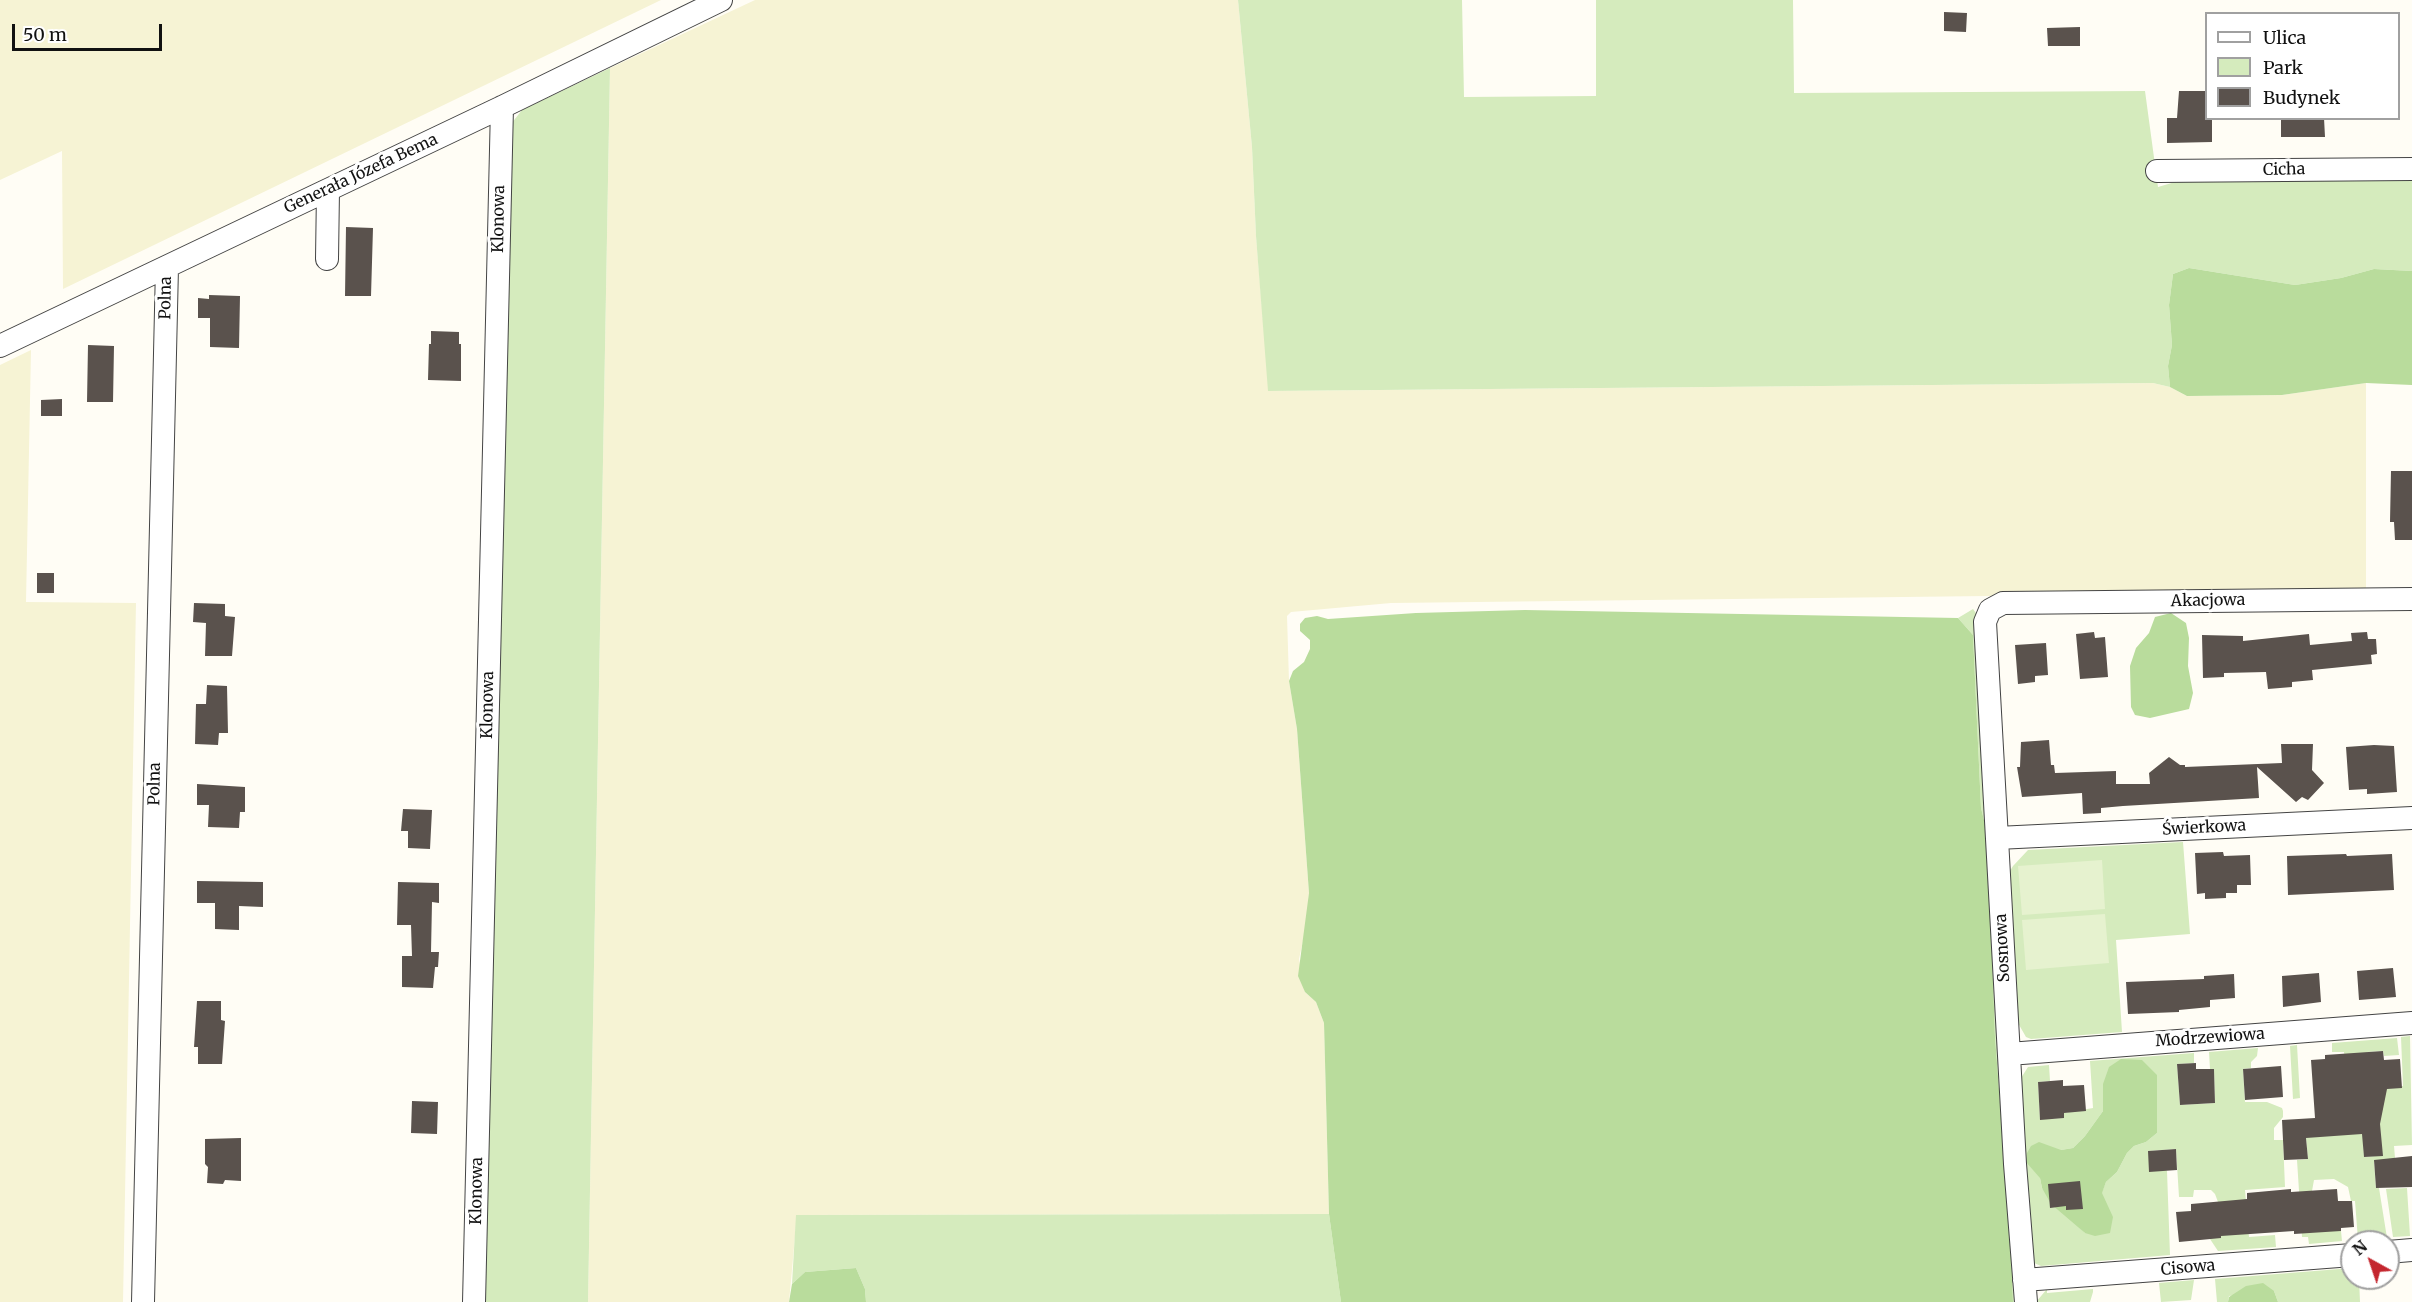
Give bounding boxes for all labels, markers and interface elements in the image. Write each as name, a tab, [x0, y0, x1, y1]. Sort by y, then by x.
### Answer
scale bar	[15, 12, 165, 50]
legend	[2205, 12, 2400, 120]
text: 50 m	[23, 23, 67, 46]
text: Ulica	[2263, 26, 2306, 49]
text: Park	[2263, 56, 2303, 79]
text: Budynek	[2263, 86, 2340, 109]
street label: Generała Józefa Bema	[281, 130, 441, 218]
street label: Cicha	[2263, 160, 2305, 180]
street label: Klonowa	[489, 185, 509, 253]
street label: Polna	[156, 276, 176, 320]
street label: Akacjowa	[2171, 591, 2245, 611]
street label: Klonowa	[478, 671, 498, 739]
street label: Polna	[145, 762, 165, 806]
street label: Świerkowa	[2161, 816, 2247, 840]
street label: Sosnowa	[1992, 913, 2014, 983]
street label: Modrzewiowa	[2155, 1025, 2265, 1051]
street label: Klonowa	[467, 1157, 487, 1225]
north arrow	[2340, 1230, 2400, 1290]
text: N	[2348, 1236, 2371, 1259]
street label: Cisowa	[2160, 1256, 2216, 1280]

